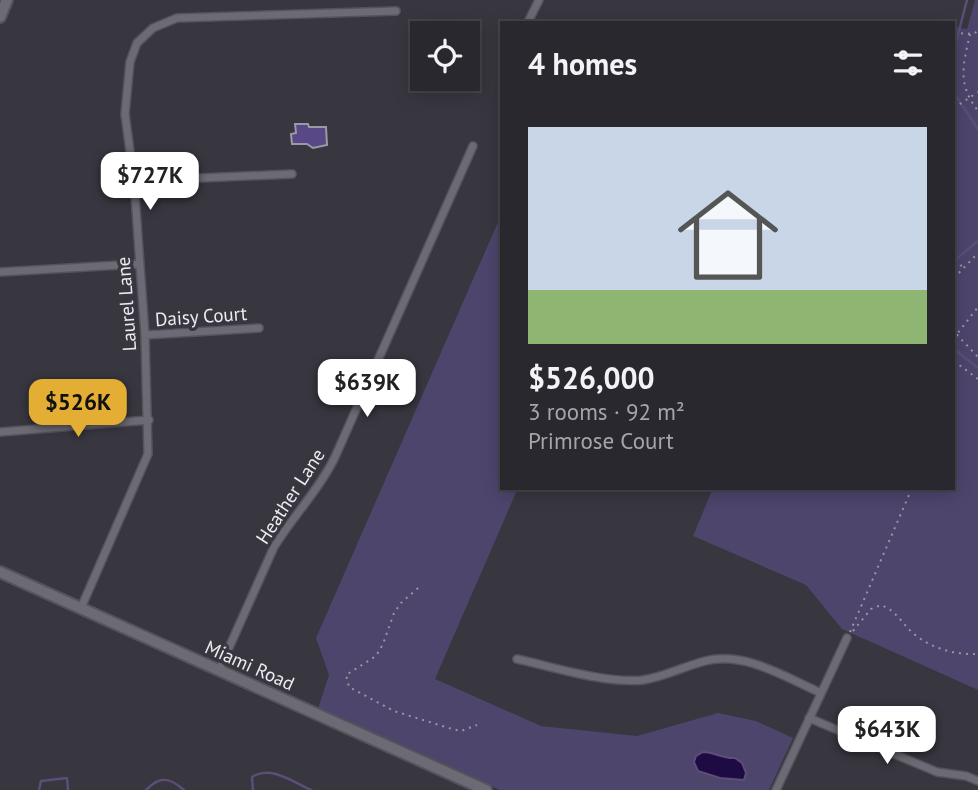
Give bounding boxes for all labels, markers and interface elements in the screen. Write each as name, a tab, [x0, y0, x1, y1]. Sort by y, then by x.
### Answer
map controls	[410, 21, 480, 91]
button: locate	[410, 21, 480, 91]
text: 4 homes	[528, 44, 637, 83]
icon: filters	[889, 44, 927, 82]
pin: $727K	[101, 152, 199, 212]
text: $727K	[117, 160, 183, 189]
icon: home	[665, 172, 791, 298]
street label: Laurel Lane	[111, 256, 141, 352]
street label: Daisy Court	[154, 301, 248, 331]
text: $526,000	[528, 358, 655, 397]
pin: $639K	[318, 360, 416, 419]
text: $639K	[334, 367, 400, 396]
pin: $526K	[29, 380, 127, 439]
text: $526K	[45, 387, 111, 416]
text: 3 rooms · 92 m²	[528, 397, 685, 426]
text: Primrose Court	[528, 426, 674, 455]
street label: Heather Lane	[250, 444, 330, 548]
street label: Miami Road	[202, 635, 298, 695]
pin: $643K	[838, 706, 936, 766]
text: $643K	[854, 714, 920, 743]

